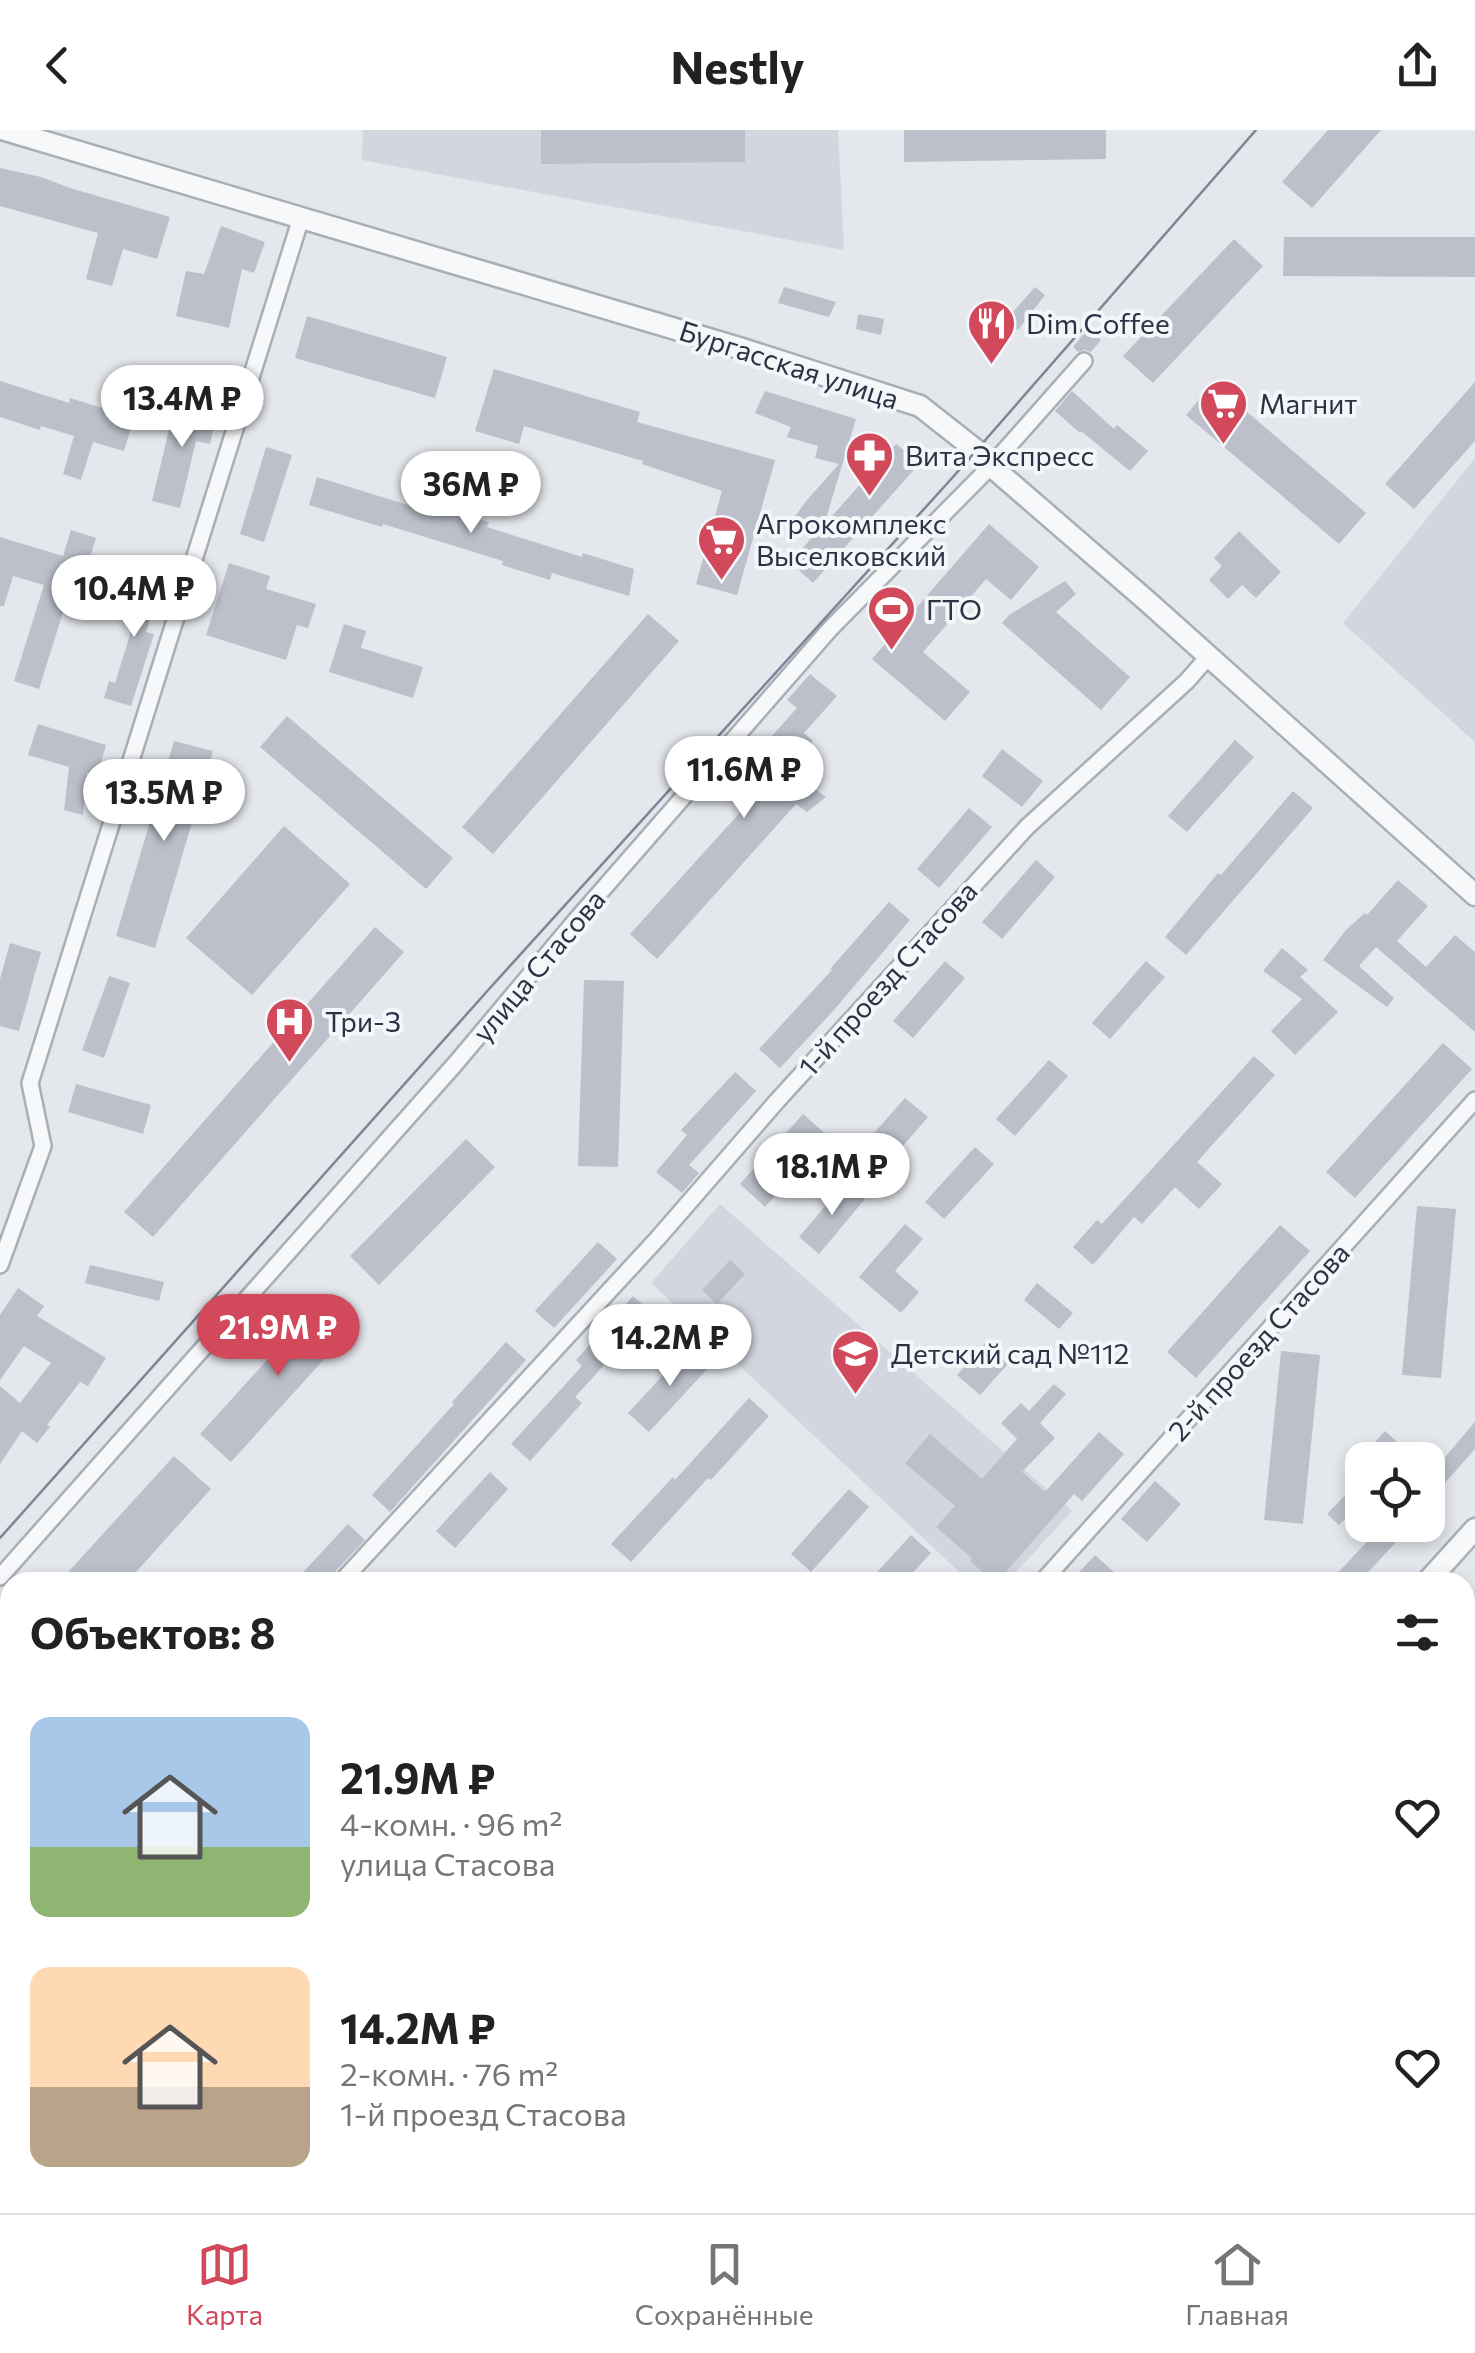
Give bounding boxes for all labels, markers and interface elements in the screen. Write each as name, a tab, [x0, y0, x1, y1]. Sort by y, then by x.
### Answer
icon: back	[30, 38, 85, 93]
text: Nestly	[670, 38, 805, 93]
icon: share	[1390, 38, 1445, 93]
restaurant icon: Dim Coffee	[965, 298, 1017, 366]
place label: Dim Coffee	[1026, 306, 1170, 340]
street label: Бургасская улица	[675, 313, 903, 416]
pin: 13.4M ₽	[90, 365, 274, 450]
text: 13.4M ₽	[123, 377, 241, 417]
supermarket icon: Магнит	[1198, 378, 1250, 446]
place label: Магнит	[1259, 386, 1358, 420]
pharmacy icon: Вита Экспресс	[844, 430, 896, 498]
place label: Вита Экспресс	[905, 438, 1094, 472]
pin: 36M ₽	[401, 451, 541, 536]
text: 36M ₽	[423, 463, 519, 503]
place label: Агрокомплекс Выселковский	[756, 506, 947, 572]
supermarket icon: Агрокомплекс Выселковский	[695, 514, 747, 582]
pin: 10.4M ₽	[42, 555, 226, 640]
text: 10.4M ₽	[73, 567, 195, 607]
sports icon: ГТО	[865, 584, 917, 652]
place label: ГТО	[926, 592, 982, 626]
pin: 11.6M ₽	[652, 736, 836, 821]
text: 11.6M ₽	[687, 748, 801, 788]
pin: 13.5M ₽	[72, 759, 256, 844]
text: 13.5M ₽	[105, 771, 223, 811]
street label: 1-й проезд Стасова	[791, 874, 984, 1083]
street label: улица Стасова	[465, 882, 612, 1048]
hospital icon: Три-З	[264, 996, 316, 1064]
place label: Три-З	[325, 1004, 401, 1038]
pin: 18.1M ₽	[740, 1133, 924, 1218]
text: 18.1M ₽	[776, 1145, 888, 1185]
street label: 2-й проезд Стасова	[1161, 1235, 1356, 1447]
pin: 21.9M ₽	[186, 1294, 370, 1379]
pin: 14.2M ₽	[578, 1304, 762, 1389]
text: 21.9M ₽	[219, 1306, 337, 1346]
text: 14.2M ₽	[611, 1316, 729, 1356]
school or university icon: Детский сад №112	[830, 1328, 882, 1396]
place label: Детский сад №112	[891, 1336, 1129, 1370]
map controls	[1345, 1442, 1445, 1542]
button: locate	[1345, 1442, 1445, 1542]
icon: filters	[1390, 1605, 1445, 1660]
text: Объектов: 8	[30, 1606, 275, 1658]
text: 21.9M ₽	[340, 1751, 496, 1803]
icon: home	[110, 1757, 230, 1877]
icon: heart	[1390, 1790, 1445, 1845]
text: 4-комн. · 96 m²	[340, 1803, 562, 1843]
text: улица Стасова	[340, 1843, 555, 1883]
text: 14.2M ₽	[340, 2001, 496, 2053]
icon: home	[110, 2007, 230, 2127]
icon: heart	[1390, 2040, 1445, 2095]
text: 2-комн. · 76 m²	[340, 2053, 558, 2093]
text: 1-й проезд Стасова	[340, 2093, 627, 2133]
tab: Карта	[186, 2237, 263, 2331]
tab: Сохранённые	[635, 2237, 814, 2331]
tab: Главная	[1185, 2237, 1289, 2331]

